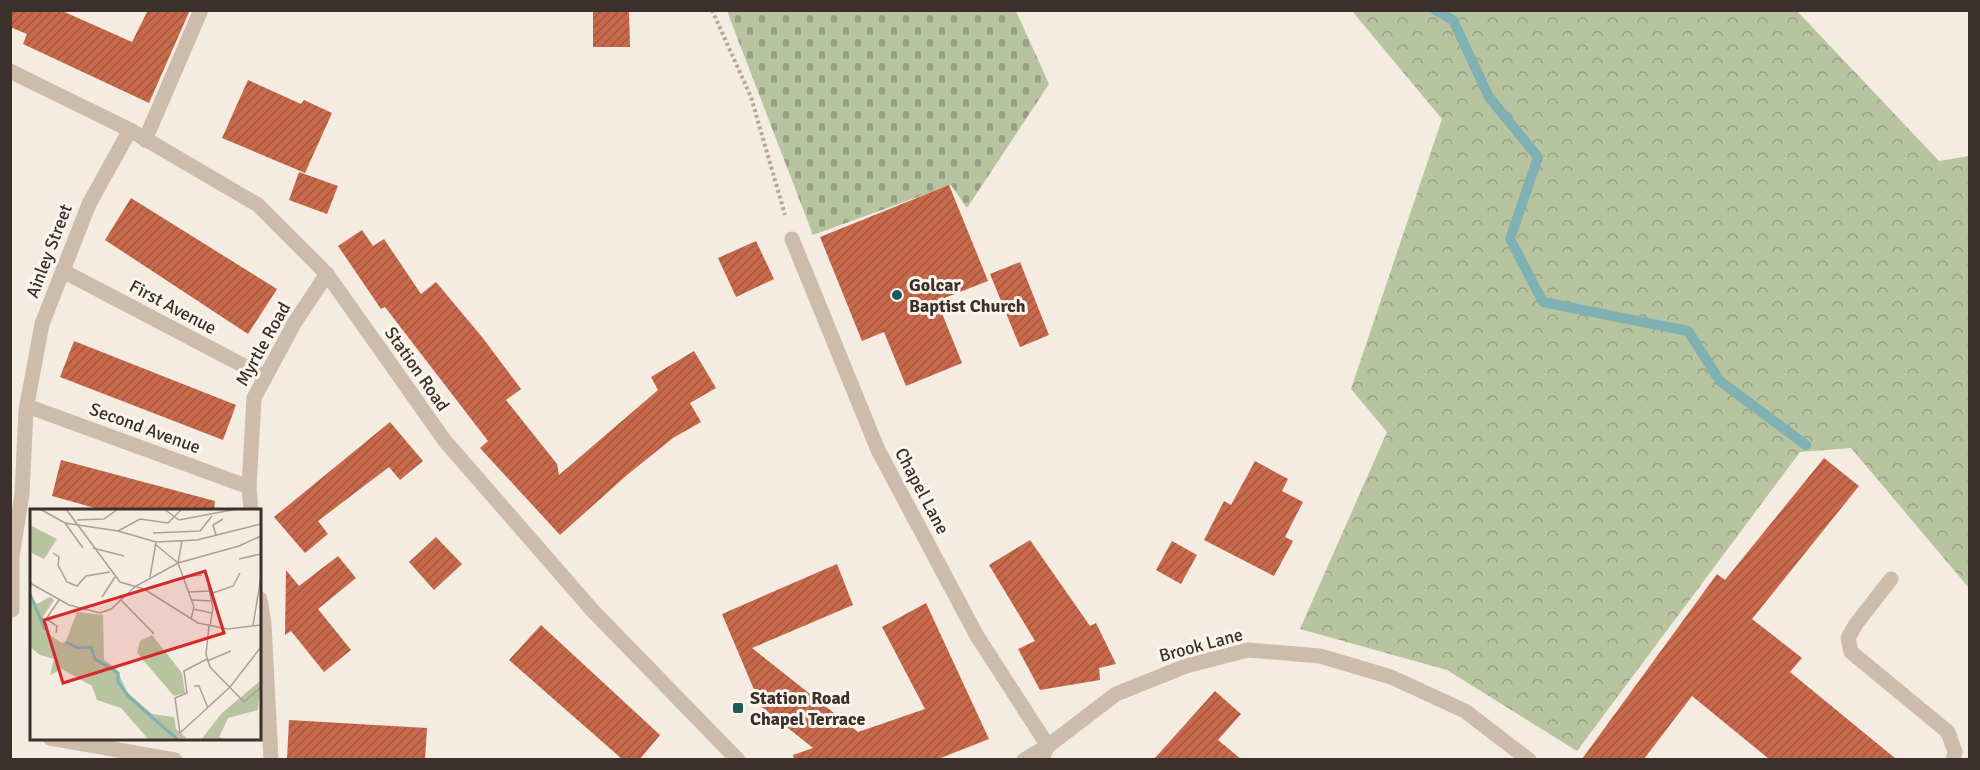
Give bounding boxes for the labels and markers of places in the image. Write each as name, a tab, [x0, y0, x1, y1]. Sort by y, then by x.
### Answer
place label: Golcar Baptist Church	[909, 274, 1026, 317]
marker: Golcar Baptist Church	[890, 288, 904, 302]
place label: Station Road Chapel Terrace	[750, 687, 865, 730]
marker: Station Road Chapel Terrace	[731, 701, 745, 715]

